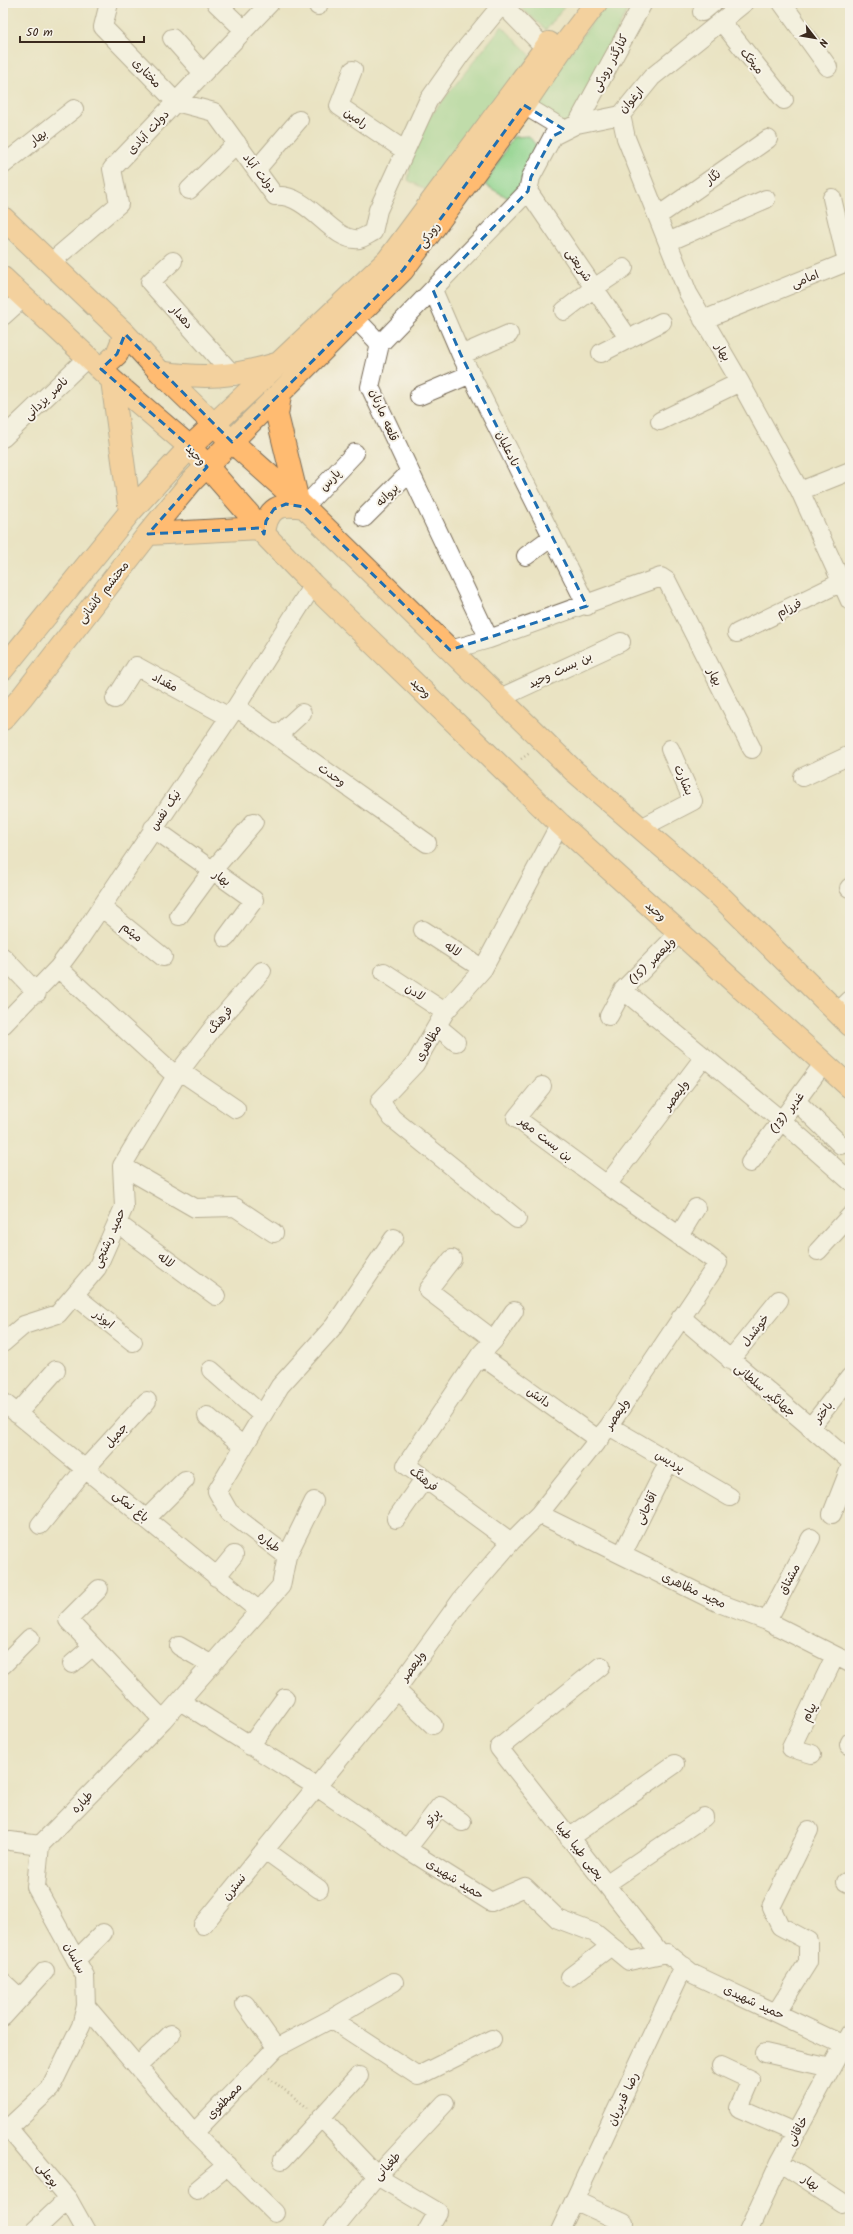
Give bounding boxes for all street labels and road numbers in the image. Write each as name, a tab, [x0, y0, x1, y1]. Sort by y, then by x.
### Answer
street label: کنارگذر رودکی	[587, 31, 634, 96]
street label: میخک	[735, 44, 768, 79]
street label: مختاری	[127, 54, 166, 93]
street label: ارغوان	[614, 83, 649, 118]
street label: رامین	[340, 103, 372, 134]
street label: دولت آبادی	[123, 106, 174, 159]
street label: بهار	[24, 124, 51, 151]
street label: دولت آباد	[238, 149, 281, 197]
street label: نگار	[701, 165, 725, 190]
street label: رودکی	[414, 219, 445, 252]
street label: شریعتی	[560, 245, 597, 286]
street label: امامی	[788, 265, 822, 294]
street label: دهدار	[165, 300, 198, 334]
street label: بهار	[709, 339, 735, 365]
street label: ناصر یزدانی	[19, 372, 73, 425]
street label: قلعه مارنان	[364, 386, 403, 445]
street label: نادعلیان	[491, 428, 525, 471]
street label: وحید	[181, 440, 210, 470]
street label: پارس	[315, 465, 346, 496]
street label: پروانه	[371, 479, 403, 511]
street label: محتشم کاشانی	[73, 557, 134, 628]
street label: فرزام	[773, 594, 805, 623]
street label: بن بست وحید	[525, 647, 595, 694]
street label: بهار	[701, 664, 727, 690]
street label: مقداد	[148, 668, 181, 697]
street label: وحید	[406, 674, 436, 703]
street label: وحدت	[314, 759, 350, 792]
street label: بشارت	[669, 762, 698, 799]
street label: نیک نفس	[145, 786, 186, 834]
street label: بهار	[208, 865, 235, 891]
street label: وحید	[641, 897, 671, 926]
street label: میثم	[117, 918, 147, 947]
street label: ولیعصر (15)	[624, 933, 680, 990]
street label: لاله	[440, 937, 465, 962]
street label: لادن	[401, 979, 429, 1006]
street label: فرهنگ	[203, 1002, 238, 1039]
street label: مظاهری	[410, 1021, 447, 1065]
street label: ولیعصر	[658, 1076, 694, 1115]
street label: غدیر (13)	[766, 1088, 809, 1138]
street label: بن بست مهر	[514, 1112, 577, 1167]
street label: حمید رشتچی	[88, 1205, 131, 1271]
street label: لاله	[153, 1248, 178, 1273]
street label: ابوذر	[88, 1304, 118, 1334]
street label: خوشدل	[736, 1310, 774, 1351]
street label: جهانگیر سلطانی	[730, 1359, 800, 1422]
street label: دانش	[523, 1382, 555, 1413]
street label: ولیعصر	[600, 1395, 635, 1434]
street label: باختر	[808, 1397, 838, 1428]
street label: جمیل	[100, 1419, 133, 1452]
street label: پردیس	[651, 1445, 688, 1478]
street label: فرهنگ	[405, 1462, 442, 1497]
street label: باغ نمکی	[108, 1486, 153, 1527]
street label: آقاجانی	[630, 1488, 663, 1528]
street label: طیاره	[253, 1527, 284, 1558]
street label: مشتاق	[773, 1560, 805, 1598]
street label: مجید مظاهری	[658, 1567, 729, 1614]
street label: ولیعصر	[395, 1647, 431, 1686]
street label: پیام	[797, 1699, 822, 1725]
street label: طیاره	[67, 1787, 98, 1818]
street label: پرتو	[419, 1805, 445, 1831]
street label: یحیی طیبا طیبا	[551, 1818, 608, 1884]
street label: حمید شهیدی	[422, 1854, 487, 1905]
street label: نسترن	[218, 1870, 251, 1905]
street label: ساسان	[58, 1939, 91, 1977]
street label: حمید شهیدی	[720, 1980, 787, 2025]
street label: رضا قدیریان	[603, 2069, 644, 2129]
street label: مصطفوی	[202, 2078, 247, 2124]
street label: خاقانی	[781, 2113, 813, 2150]
street label: طغیانی	[369, 2148, 406, 2185]
street label: بوعلی	[32, 2159, 64, 2192]
street label: بهار	[797, 2169, 824, 2195]

